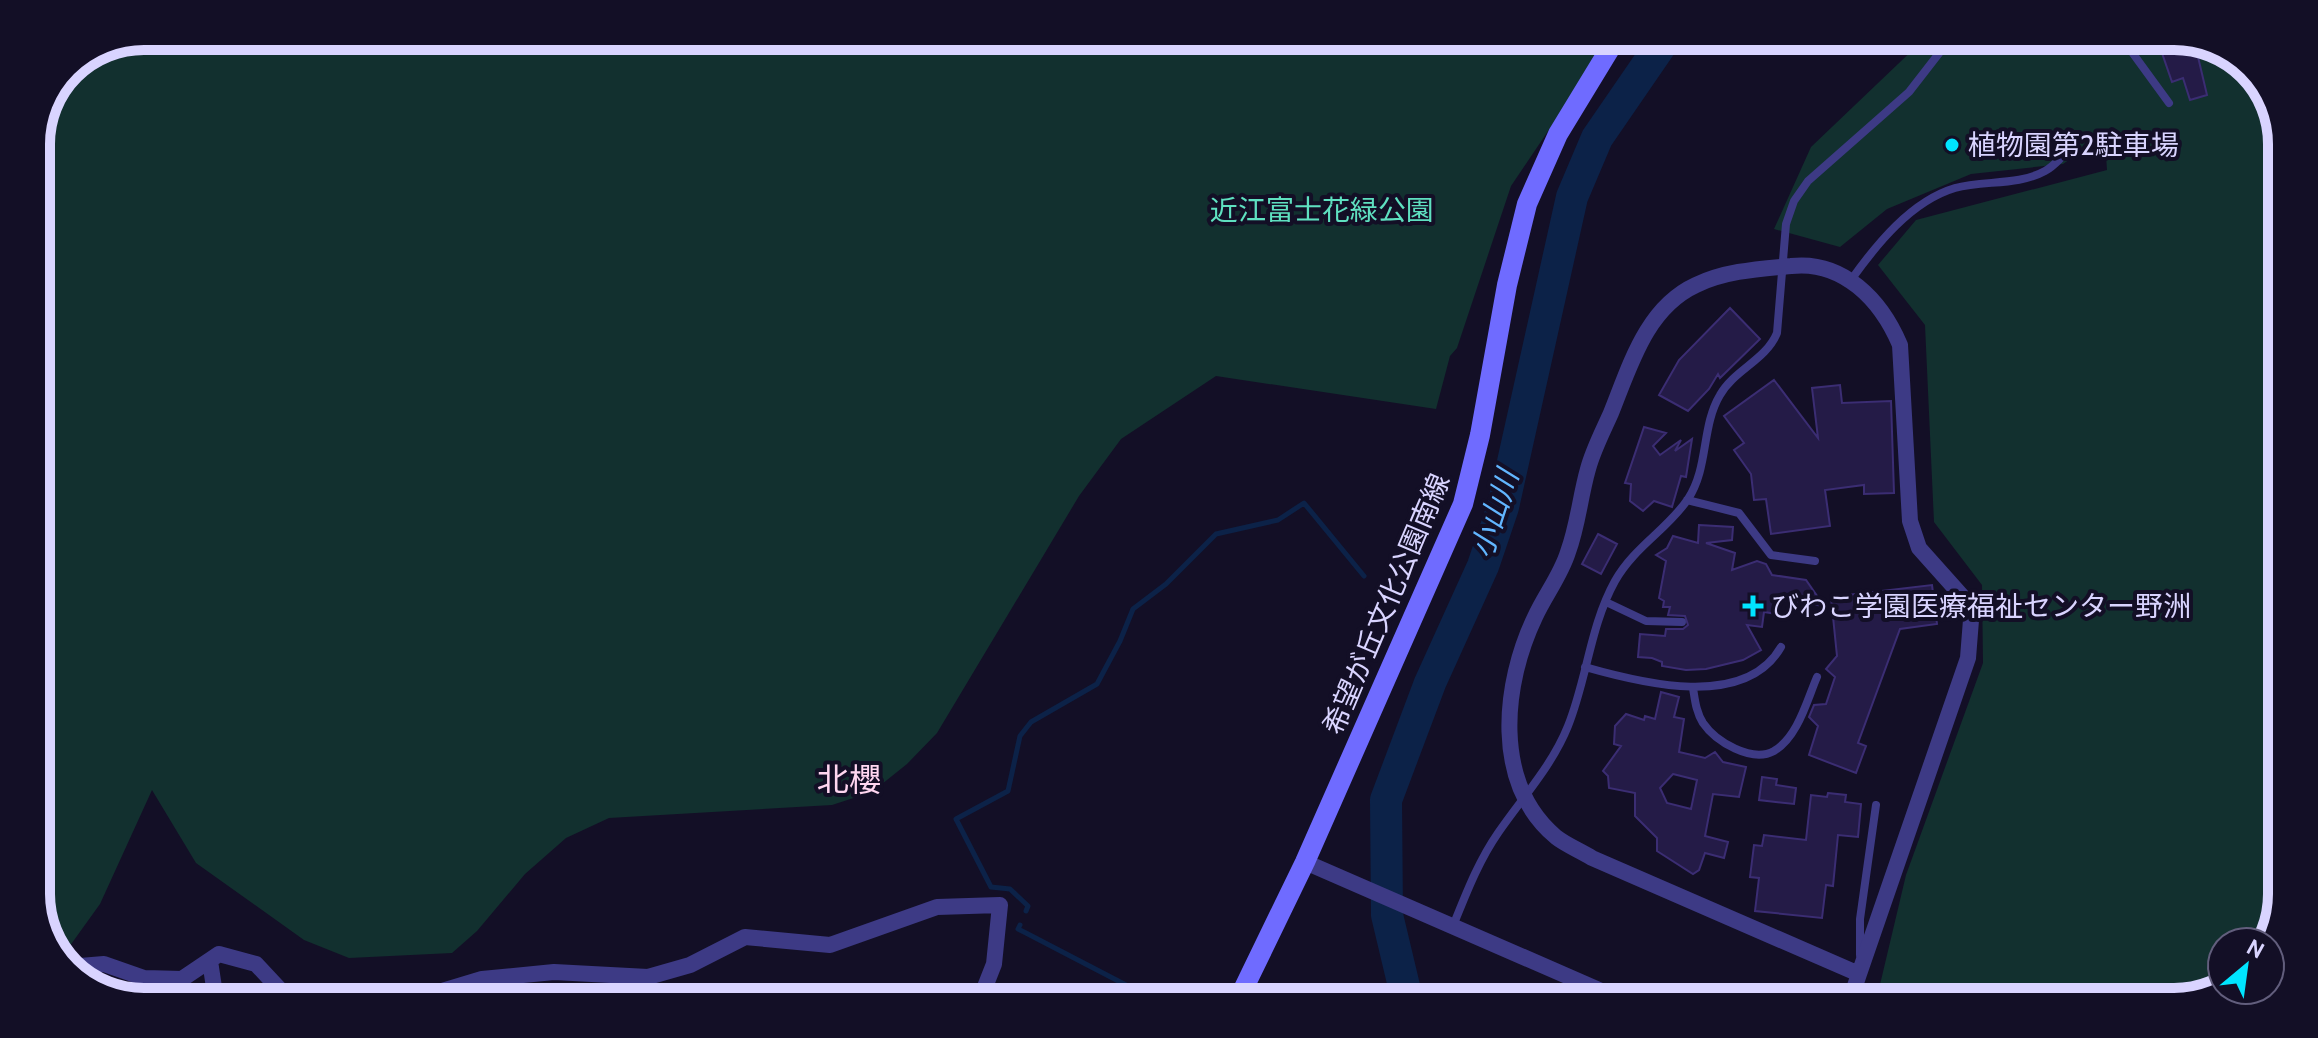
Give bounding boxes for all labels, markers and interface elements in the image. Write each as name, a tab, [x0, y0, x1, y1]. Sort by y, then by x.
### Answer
place label: 植物園第2駐車場	[1968, 128, 2179, 162]
marker: 植物園第2駐車場	[1943, 136, 1961, 154]
park label: 近江富士花緑公園	[1210, 193, 1434, 227]
water label: 小山川	[1463, 462, 1527, 562]
street label: 希望が丘文化公園南線	[1316, 468, 1456, 740]
place label: びわこ学園医療福祉センター野洲	[1771, 589, 2191, 623]
marker: びわこ学園医療福祉センター野洲	[1742, 595, 1764, 617]
district label: 北櫻	[817, 760, 881, 799]
north arrow	[2206, 926, 2286, 1006]
text: N	[2242, 933, 2269, 965]

